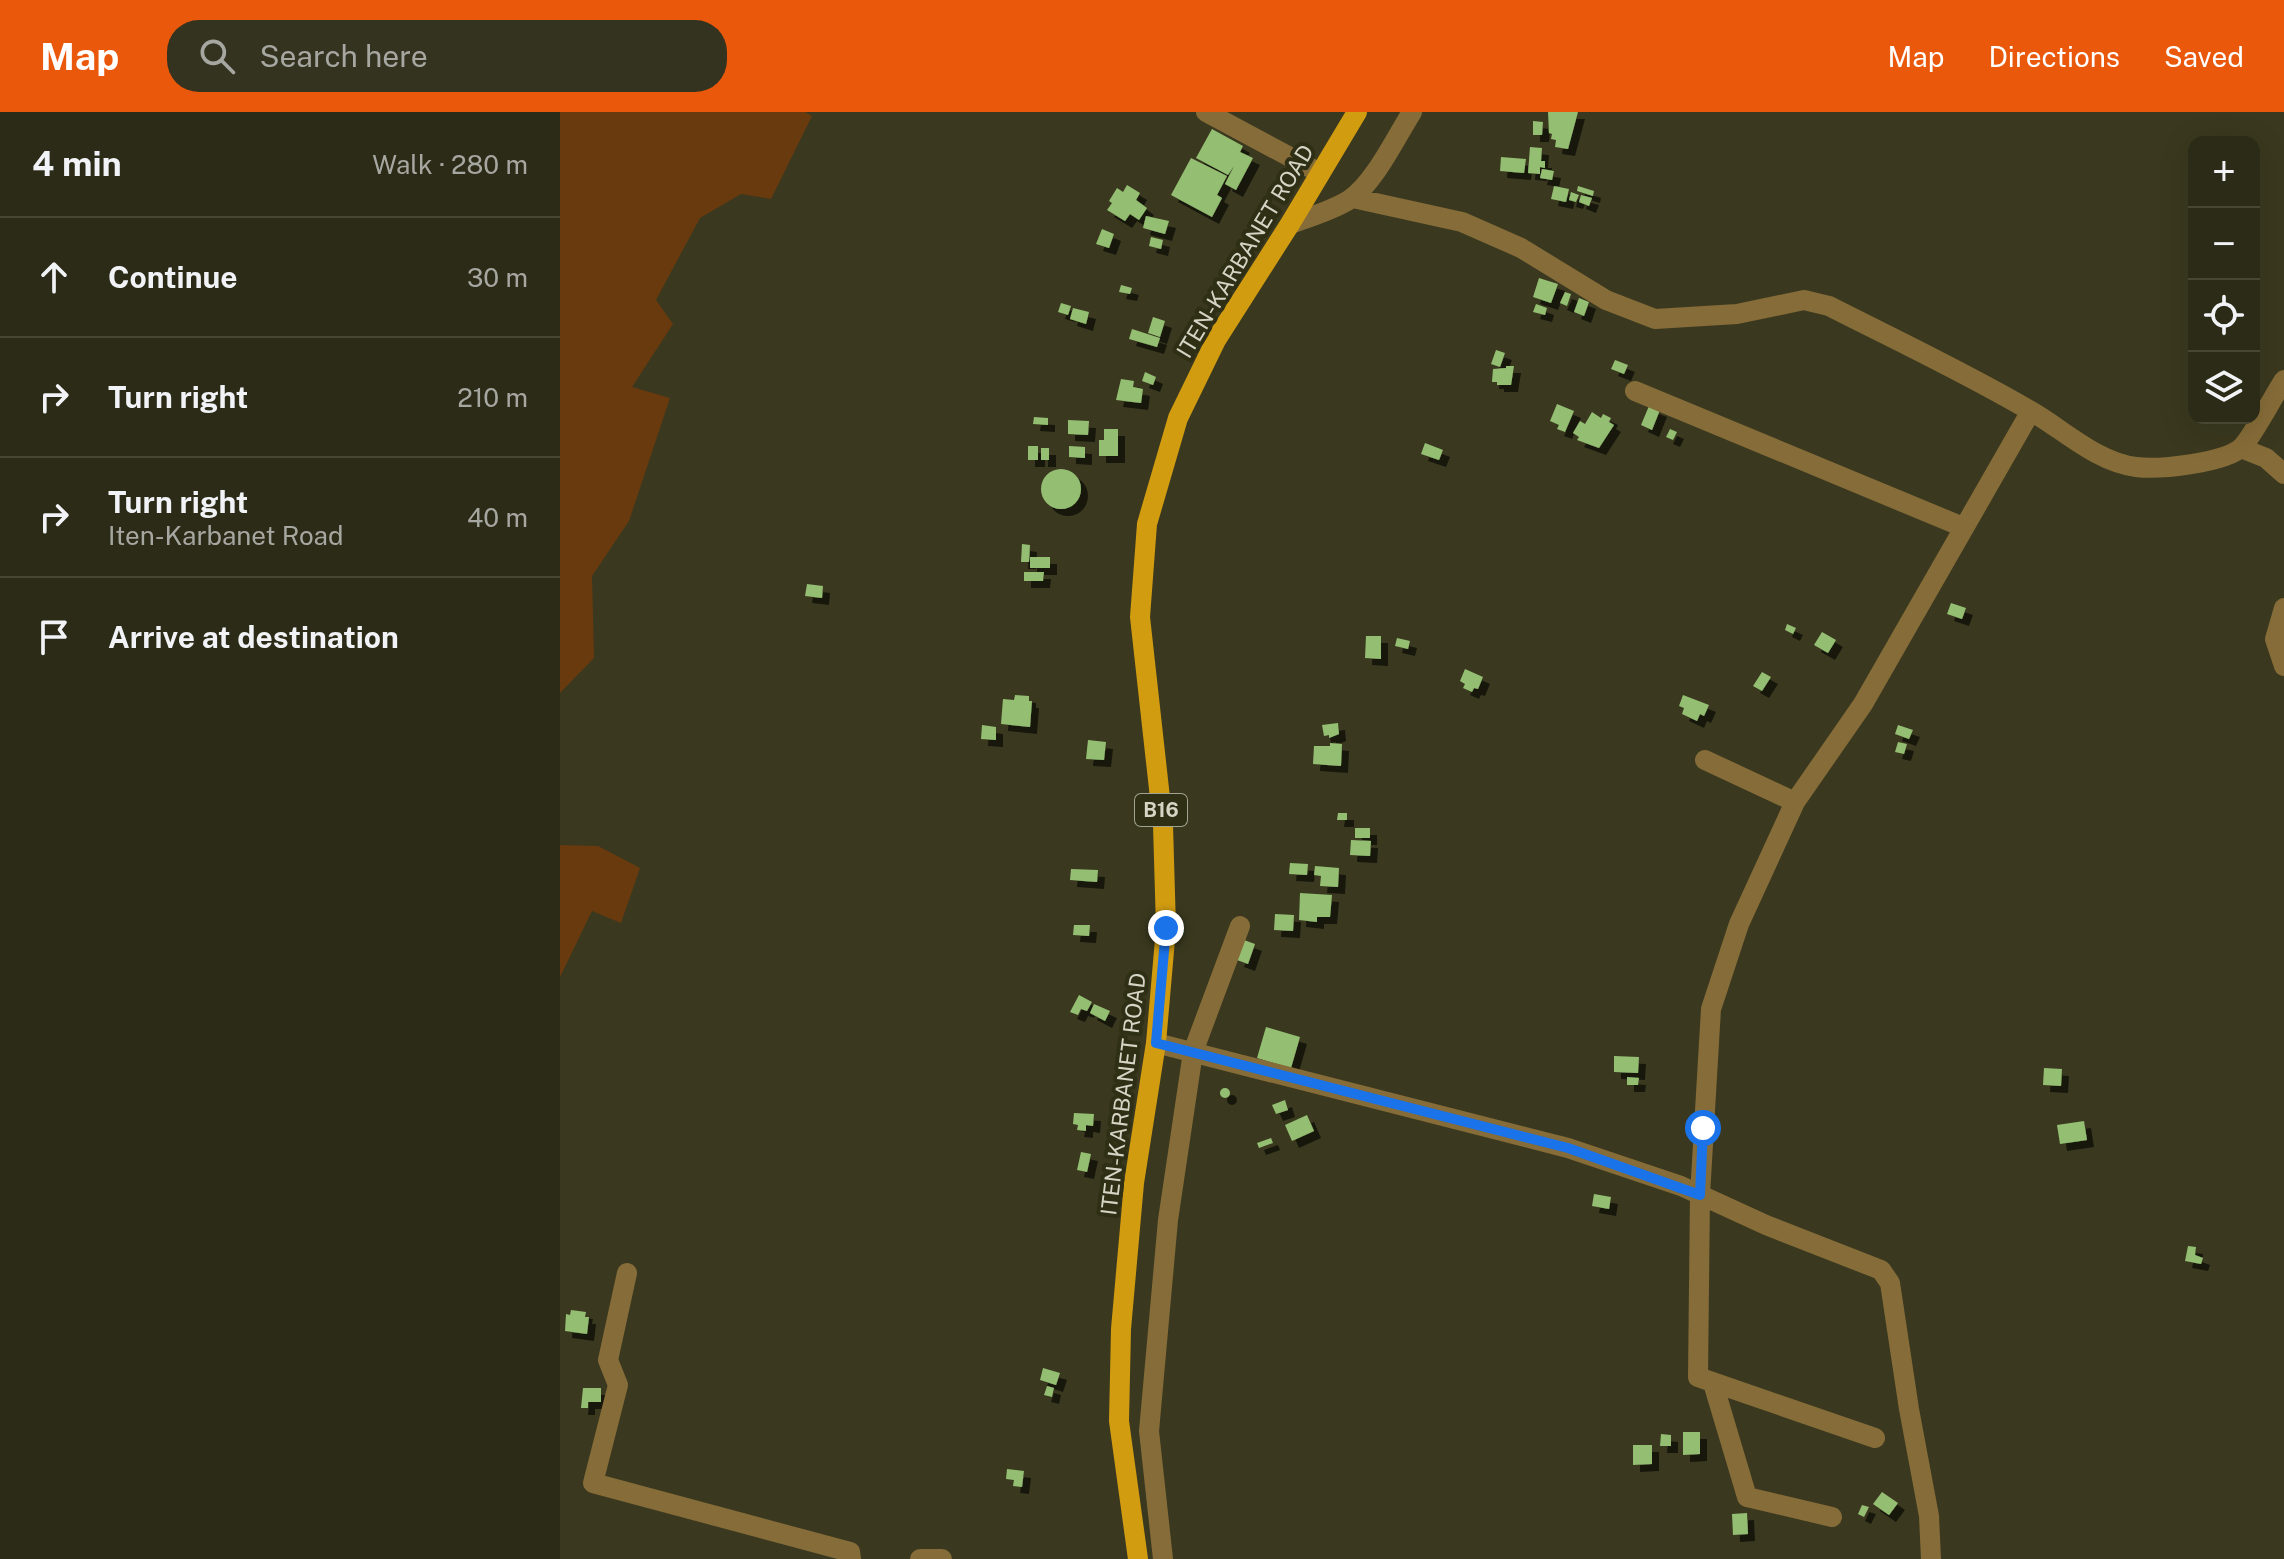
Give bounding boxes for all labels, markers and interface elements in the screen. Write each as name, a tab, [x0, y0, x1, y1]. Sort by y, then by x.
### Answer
search box	[167, 20, 727, 92]
text: Map	[40, 34, 119, 79]
icon: search	[195, 34, 239, 78]
text: Search here	[259, 38, 428, 74]
text: Map	[1888, 40, 1944, 73]
text: Directions	[1988, 40, 2120, 73]
text: Saved	[2164, 40, 2244, 73]
map controls	[2188, 136, 2260, 424]
button: +	[2188, 136, 2260, 208]
street label: ITEN-KARBANET ROAD	[1171, 140, 1319, 362]
text: 4 min	[32, 144, 122, 184]
text: Walk · 280 m	[372, 149, 528, 180]
button: −	[2188, 208, 2260, 280]
icon: ahead	[32, 255, 76, 299]
text: Continue	[108, 259, 238, 295]
text: 30 m	[467, 262, 528, 293]
button: locate	[2188, 280, 2260, 352]
button: layers	[2188, 352, 2260, 424]
icon: right	[32, 375, 76, 419]
text: Turn right	[108, 379, 248, 415]
text: 210 m	[457, 382, 528, 413]
text: Turn right	[108, 484, 248, 520]
icon: right	[32, 495, 76, 539]
text: 40 m	[467, 502, 528, 533]
text: Iten-Karbanet Road	[108, 520, 343, 551]
icon: arrive	[32, 615, 76, 659]
text: Arrive at destination	[108, 619, 399, 655]
road number: B16	[1135, 794, 1187, 826]
route end	[1148, 910, 1184, 946]
street label: ITEN-KARBANET ROAD	[1095, 971, 1151, 1217]
route start	[1685, 1110, 1721, 1146]

